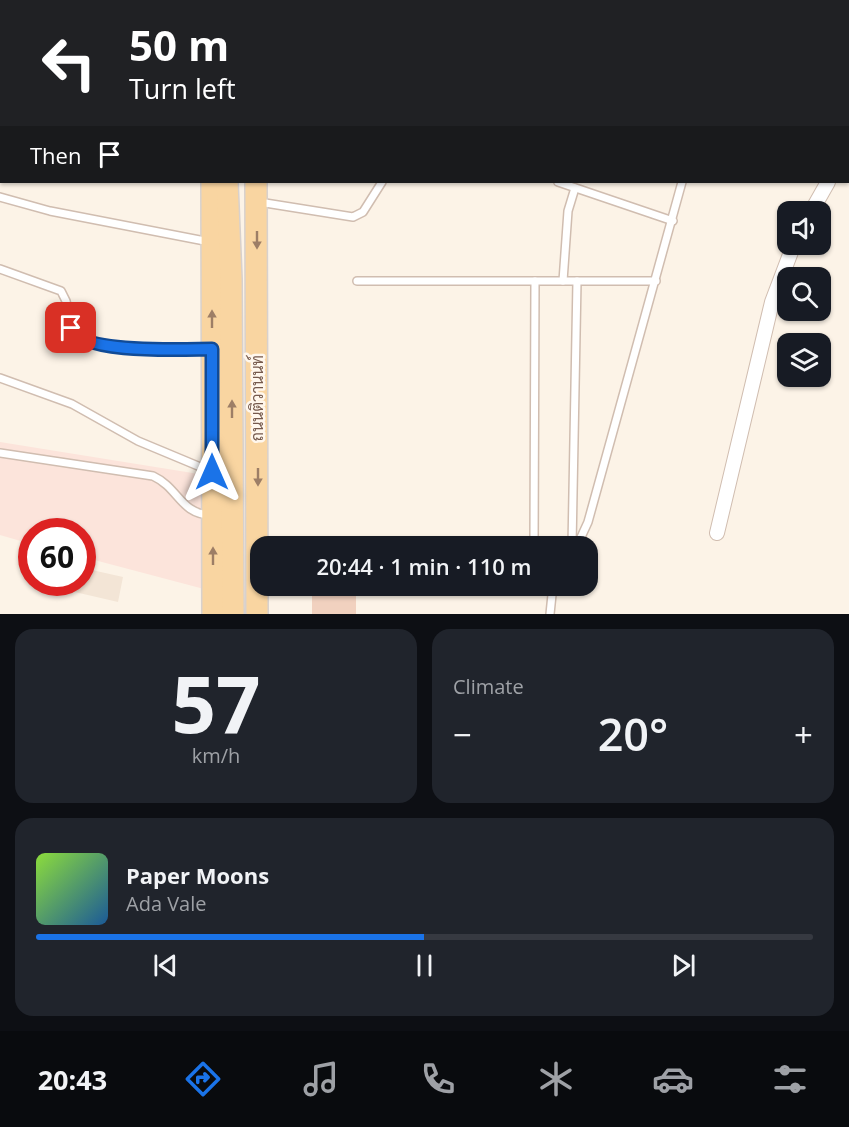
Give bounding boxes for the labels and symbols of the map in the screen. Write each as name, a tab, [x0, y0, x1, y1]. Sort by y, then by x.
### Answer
one-way arrow	[252, 230, 261, 249]
pin	[45, 302, 96, 353]
one-way arrow	[207, 309, 217, 328]
street label: ถนนติวานนท์	[245, 355, 268, 441]
one-way arrow	[227, 399, 237, 418]
position arrow	[180, 440, 244, 504]
one-way arrow	[253, 467, 263, 486]
speed limit sign: 60	[18, 518, 96, 596]
one-way arrow	[208, 546, 218, 565]

